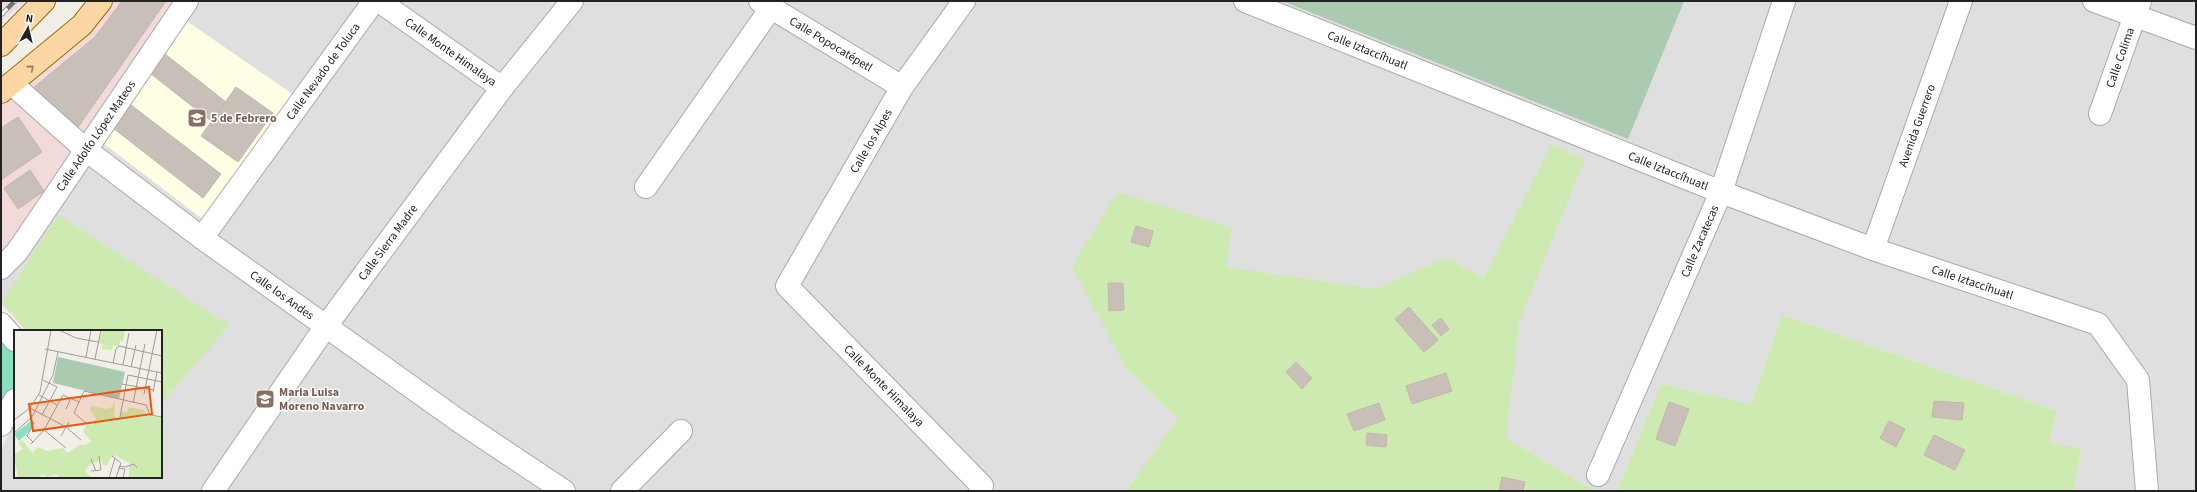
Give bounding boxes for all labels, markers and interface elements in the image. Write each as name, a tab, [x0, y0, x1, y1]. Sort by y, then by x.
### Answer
north arrow	[8, 8, 48, 48]
text: N	[25, 11, 34, 27]
street label: Calle Popocatépetl	[786, 13, 876, 76]
street label: Calle Monte Himalaya	[401, 14, 500, 91]
street label: Calle Nevado de Toluca	[282, 19, 364, 124]
street label: Calle Colima	[2102, 25, 2139, 90]
street label: Calle Iztaccíhuatl	[1325, 27, 1410, 74]
one-way arrow	[27, 66, 34, 73]
street label: Calle Adolfo López Mateos	[52, 77, 140, 195]
street label: Avenida Guerrero	[1895, 82, 1940, 170]
street label: Calle los Alpes	[846, 106, 897, 176]
school or university icon: 5 de Febrero	[186, 107, 208, 129]
place label: 5 de Febrero	[211, 110, 277, 127]
street label: Calle Iztaccíhuatl	[1625, 148, 1711, 195]
street label: Calle Sierra Madre	[354, 201, 422, 284]
street label: Calle Zacatecas	[1677, 202, 1723, 280]
street label: Calle Iztaccíhuatl	[1929, 261, 2015, 304]
street label: Calle los Andes	[246, 267, 317, 324]
inset map	[14, 330, 162, 478]
street label: Calle Monte Himalaya	[840, 341, 928, 431]
place label: Maria Luisa Moreno Navarro	[279, 384, 365, 415]
school or university icon: Maria Luisa Moreno Navarro	[254, 388, 276, 410]

